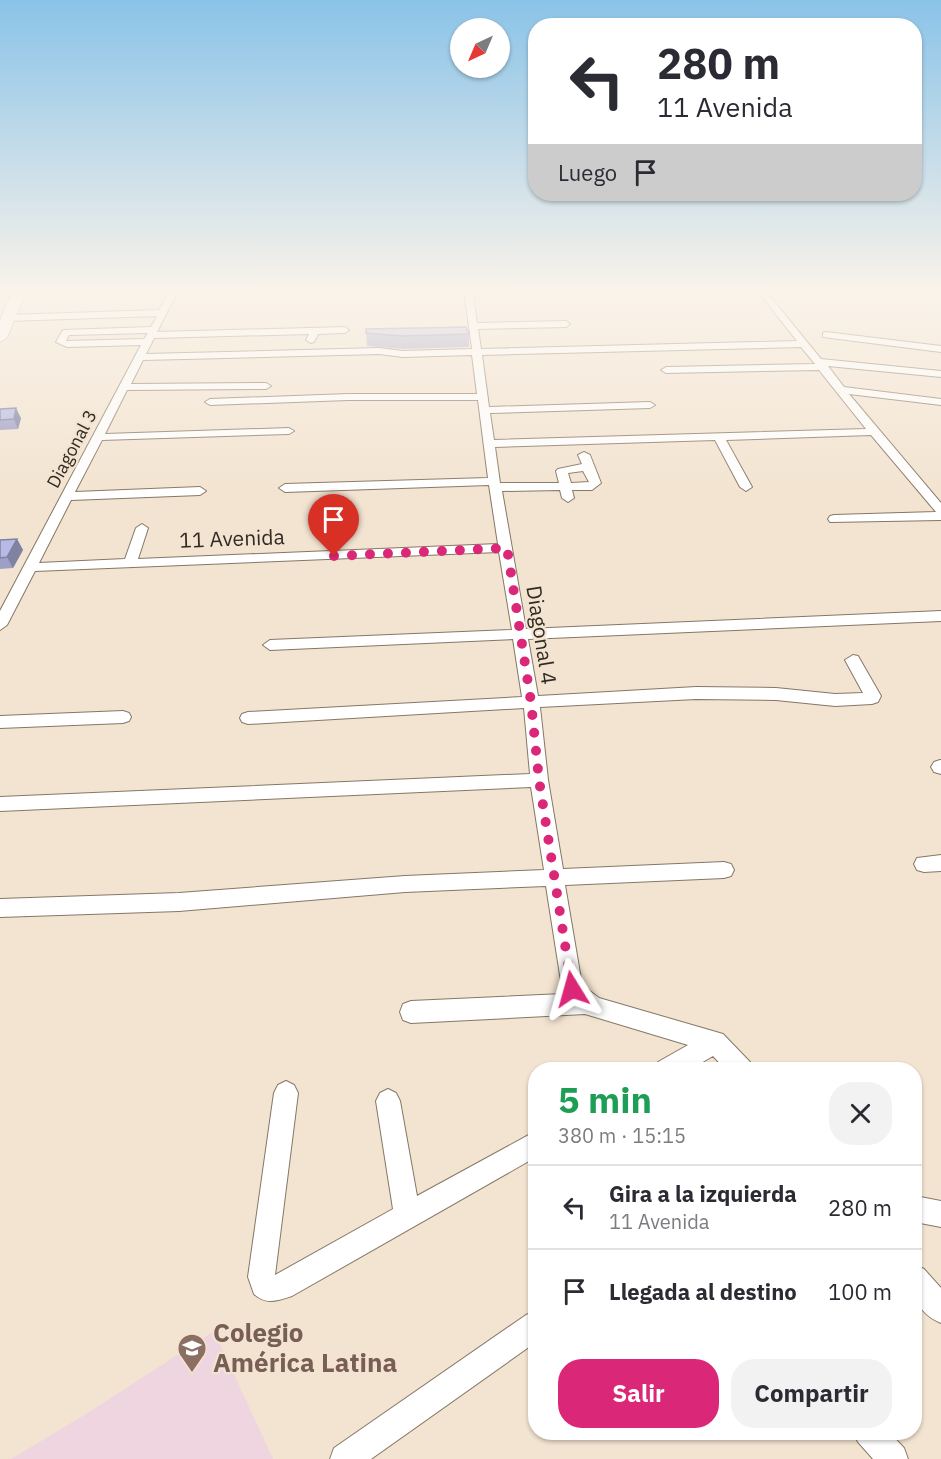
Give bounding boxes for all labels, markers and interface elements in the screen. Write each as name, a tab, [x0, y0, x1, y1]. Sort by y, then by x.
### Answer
north arrow	[450, 18, 510, 78]
map controls	[450, 18, 510, 78]
text: 280 m	[657, 36, 780, 91]
icon: left	[558, 42, 636, 120]
text: 11 Avenida	[657, 89, 793, 124]
icon: arrive	[629, 156, 662, 189]
text: Luego	[558, 158, 617, 187]
street label: Diagonal 3	[41, 406, 102, 492]
pin	[308, 494, 359, 556]
icon: arrive	[317, 503, 350, 536]
street label: 11 Avenida	[179, 522, 285, 554]
street label: Diagonal 4	[520, 583, 564, 686]
position arrow	[540, 957, 604, 1021]
text: 5 min	[558, 1076, 652, 1123]
button: close	[829, 1082, 892, 1145]
text: 380 m · 15:15	[558, 1122, 686, 1149]
text: Gira a la izquierda	[609, 1179, 797, 1208]
icon: left	[558, 1191, 591, 1224]
text: 280 m	[828, 1193, 892, 1222]
text: 11 Avenida	[609, 1208, 709, 1235]
icon: arrive	[558, 1275, 591, 1308]
text: Llegada al destino	[609, 1277, 797, 1306]
text: 100 m	[828, 1277, 892, 1306]
place label: Colegio América Latina	[213, 1315, 397, 1379]
school or university icon: Colegio América Latina	[176, 1332, 208, 1374]
button: Salir	[558, 1359, 719, 1428]
button: Compartir	[731, 1359, 892, 1428]

